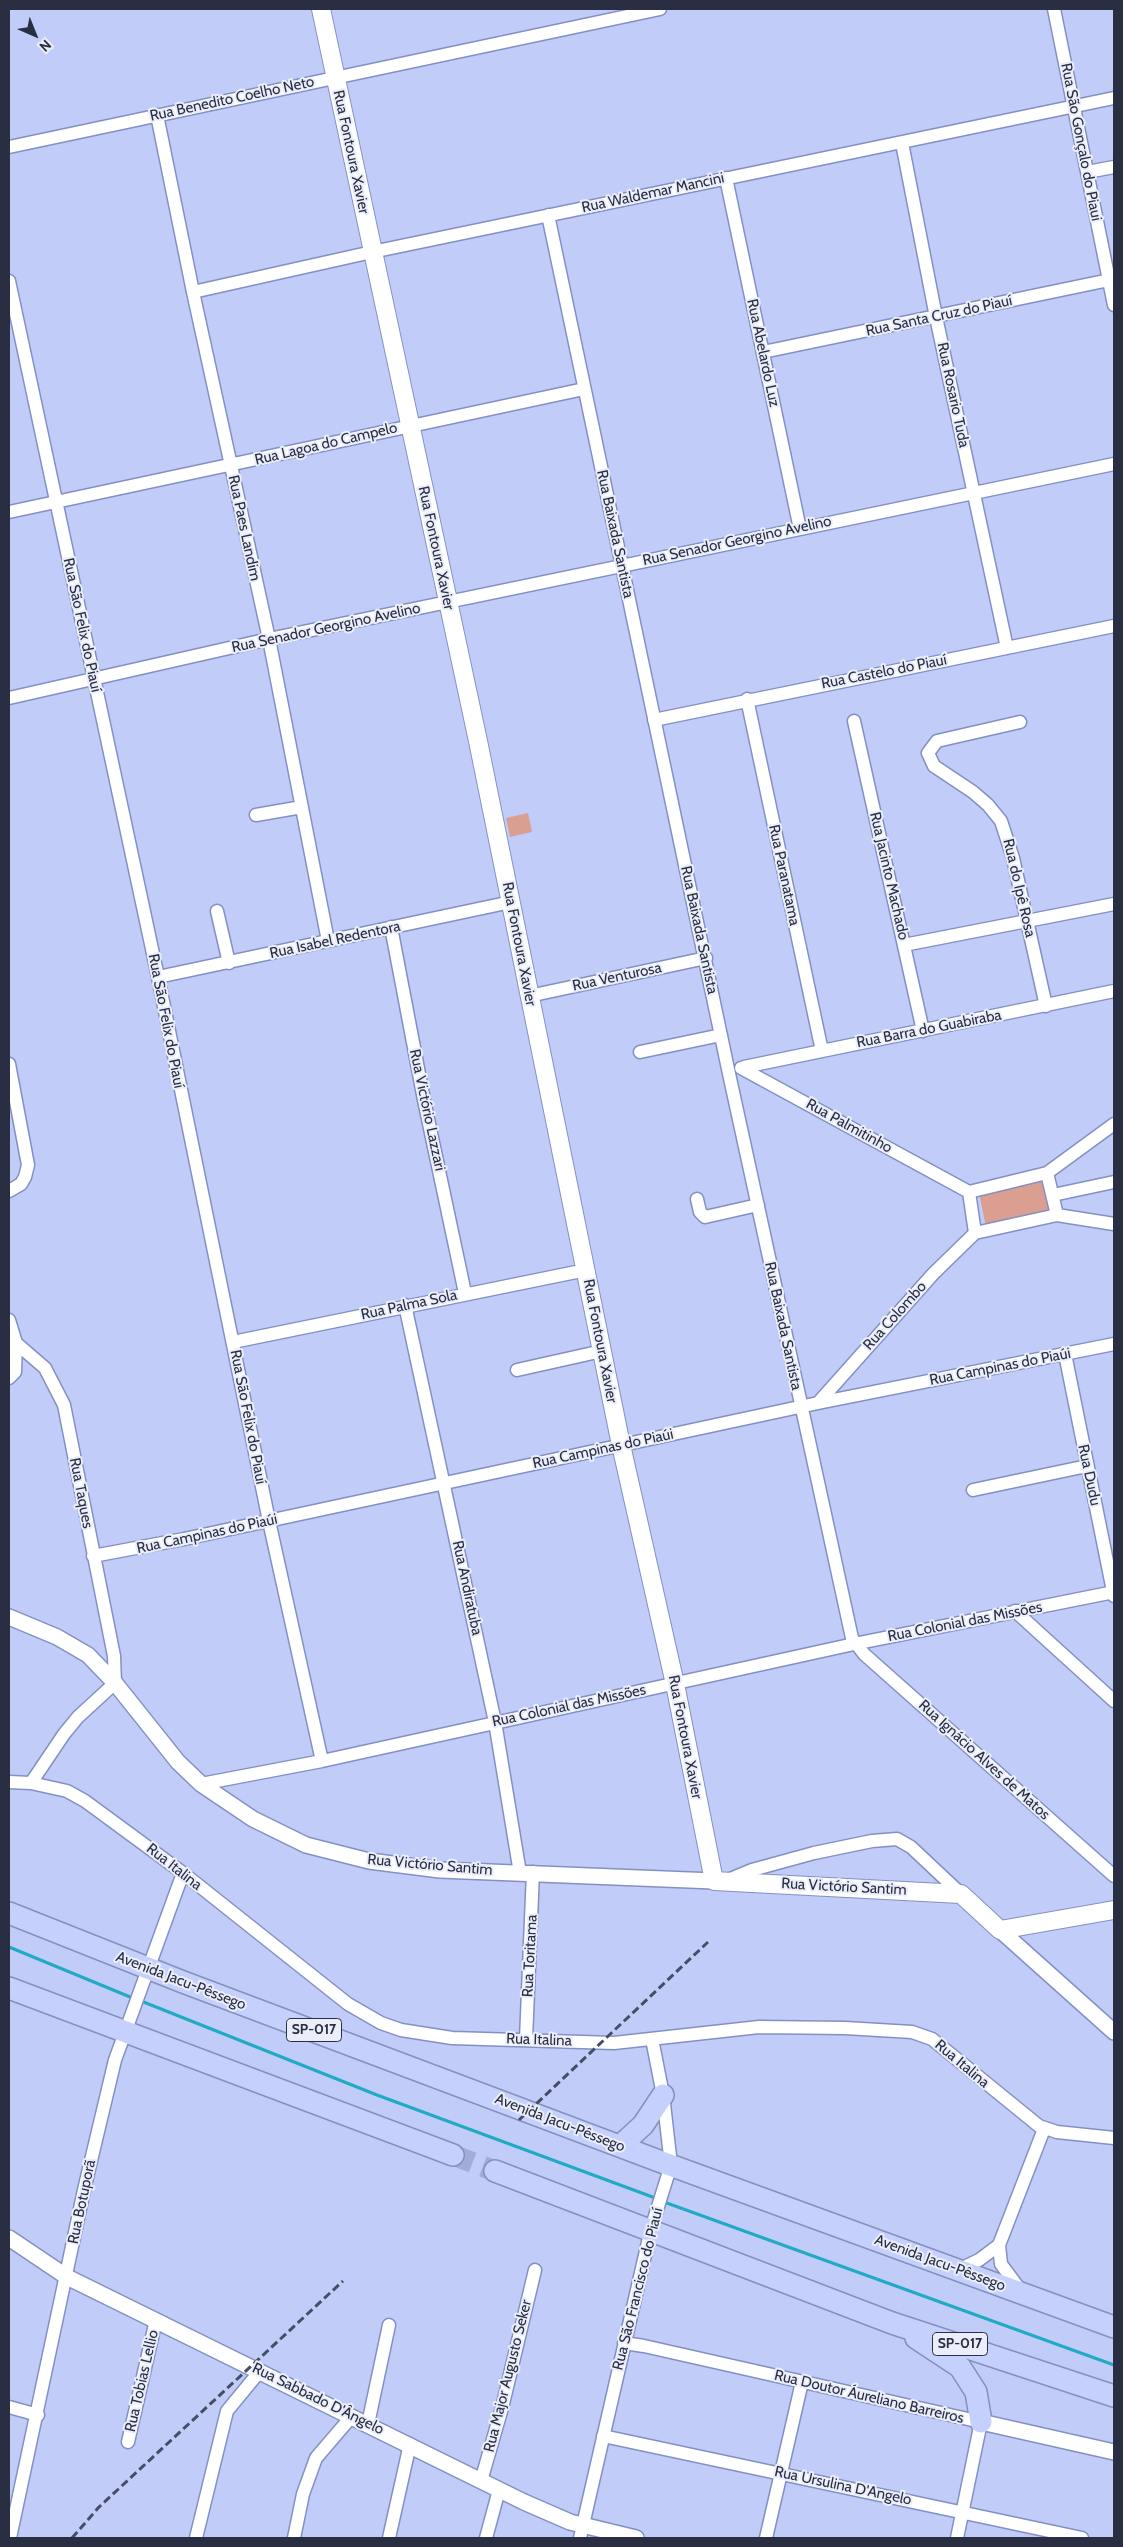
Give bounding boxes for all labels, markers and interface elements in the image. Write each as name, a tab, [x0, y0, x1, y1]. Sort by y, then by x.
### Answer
north arrow	[10, 10, 60, 60]
text: N	[36, 36, 55, 56]
street label: Rua São Gonçalo do Piaui	[1057, 62, 1105, 222]
street label: Rua Benedito Coelho Neto	[148, 73, 316, 125]
street label: Rua Fontoura Xavier	[329, 88, 373, 216]
street label: Rua Waldemar Mancini	[580, 169, 726, 217]
street label: Rua Santa Cruz do Piauí	[864, 292, 1014, 340]
street label: Rua Abelardo Luz	[743, 297, 783, 409]
street label: Rua Rosario Tuda	[933, 341, 973, 449]
street label: Rua Lagoa do Campelo	[253, 419, 399, 469]
street label: Rua Baixada Santista	[593, 468, 637, 600]
street label: Rua Paes Landim	[224, 473, 264, 583]
street label: Rua Fontoura Xavier	[414, 484, 458, 612]
street label: Rua Senador Georgino Avelino	[641, 512, 833, 570]
street label: Rua São Felix do Piauí	[59, 556, 105, 694]
street label: Rua Senador Georgino Avelino	[230, 599, 422, 657]
street label: Rua Castelo do Piauí	[820, 651, 948, 693]
street label: Rua Jacinto Machado	[865, 810, 913, 942]
street label: Rua Paranatama	[765, 823, 803, 927]
street label: Rua do Ipê Rosa	[999, 837, 1039, 939]
street label: Rua Baixada Santista	[677, 864, 721, 996]
street label: Rua Fontoura Xavier	[498, 880, 540, 1008]
street label: Rua Isabel Redentora	[268, 917, 402, 963]
street label: Rua São Felix do Piauí	[144, 952, 188, 1090]
street label: Rua Venturosa	[571, 959, 663, 995]
street label: Rua Barra do Guabiraba	[855, 1006, 1003, 1052]
street label: Rua Victório Lazzari	[405, 1048, 449, 1172]
street label: Rua Palmitinho	[803, 1095, 895, 1157]
street label: Rua Baixada Santista	[761, 1260, 805, 1392]
street label: Rua Fontoura Xavier	[579, 1277, 621, 1405]
street label: Rua Colombo	[860, 1278, 930, 1354]
street label: Rua Palma Sola	[359, 1286, 459, 1324]
street label: Rua Campinas do Piaúi	[928, 1344, 1072, 1390]
street label: Rua São Felix do Piauí	[226, 1348, 270, 1486]
street label: Rua Campinas do Piaúi	[531, 1425, 675, 1473]
street label: Rua Dudu	[1074, 1443, 1104, 1507]
street label: Rua Taques	[65, 1456, 97, 1530]
street label: Rua Campinas do Piaúi	[135, 1510, 279, 1558]
street label: Rua Andiratuba	[448, 1539, 486, 1637]
street label: Rua Colonial das Missões	[886, 1598, 1044, 1646]
street label: Rua Fontoura Xavier	[664, 1673, 706, 1801]
street label: Rua Colonial das Missões	[490, 1681, 648, 1731]
street label: Rua Ignácio Alves de Matos	[915, 1696, 1053, 1824]
street label: Rua Italina	[143, 1840, 205, 1894]
street label: Rua Victório Santim	[367, 1851, 493, 1879]
street label: Rua Victório Santim	[781, 1875, 907, 1899]
street label: Rua Toritama	[519, 1914, 541, 1998]
street label: Avenida Jacu-Pêssego	[113, 1948, 249, 2014]
road number: SP-017	[286, 2018, 342, 2042]
street label: Rua Italina	[506, 2030, 572, 2050]
street label: Rua Italina	[931, 2036, 993, 2092]
street label: Avenida Jacu-Pêssego	[492, 2090, 628, 2156]
street label: Rua Botuporã	[64, 2158, 100, 2246]
street label: Rua São Francisco do Piauí	[609, 2206, 667, 2372]
street label: Avenida Jacu-Pêssego	[872, 2231, 1008, 2295]
street label: Rua Major Augusto Seker	[480, 2298, 536, 2454]
street label: Rua Tobias Lellio	[122, 2328, 162, 2434]
road number: SP-017	[932, 2332, 988, 2356]
street label: Rua Sabbado D'Ângelo	[249, 2359, 387, 2439]
street label: Rua Doutor Áureliano Barreiros	[772, 2366, 966, 2428]
street label: Rua Ursulina D'Angelo	[773, 2463, 913, 2509]

